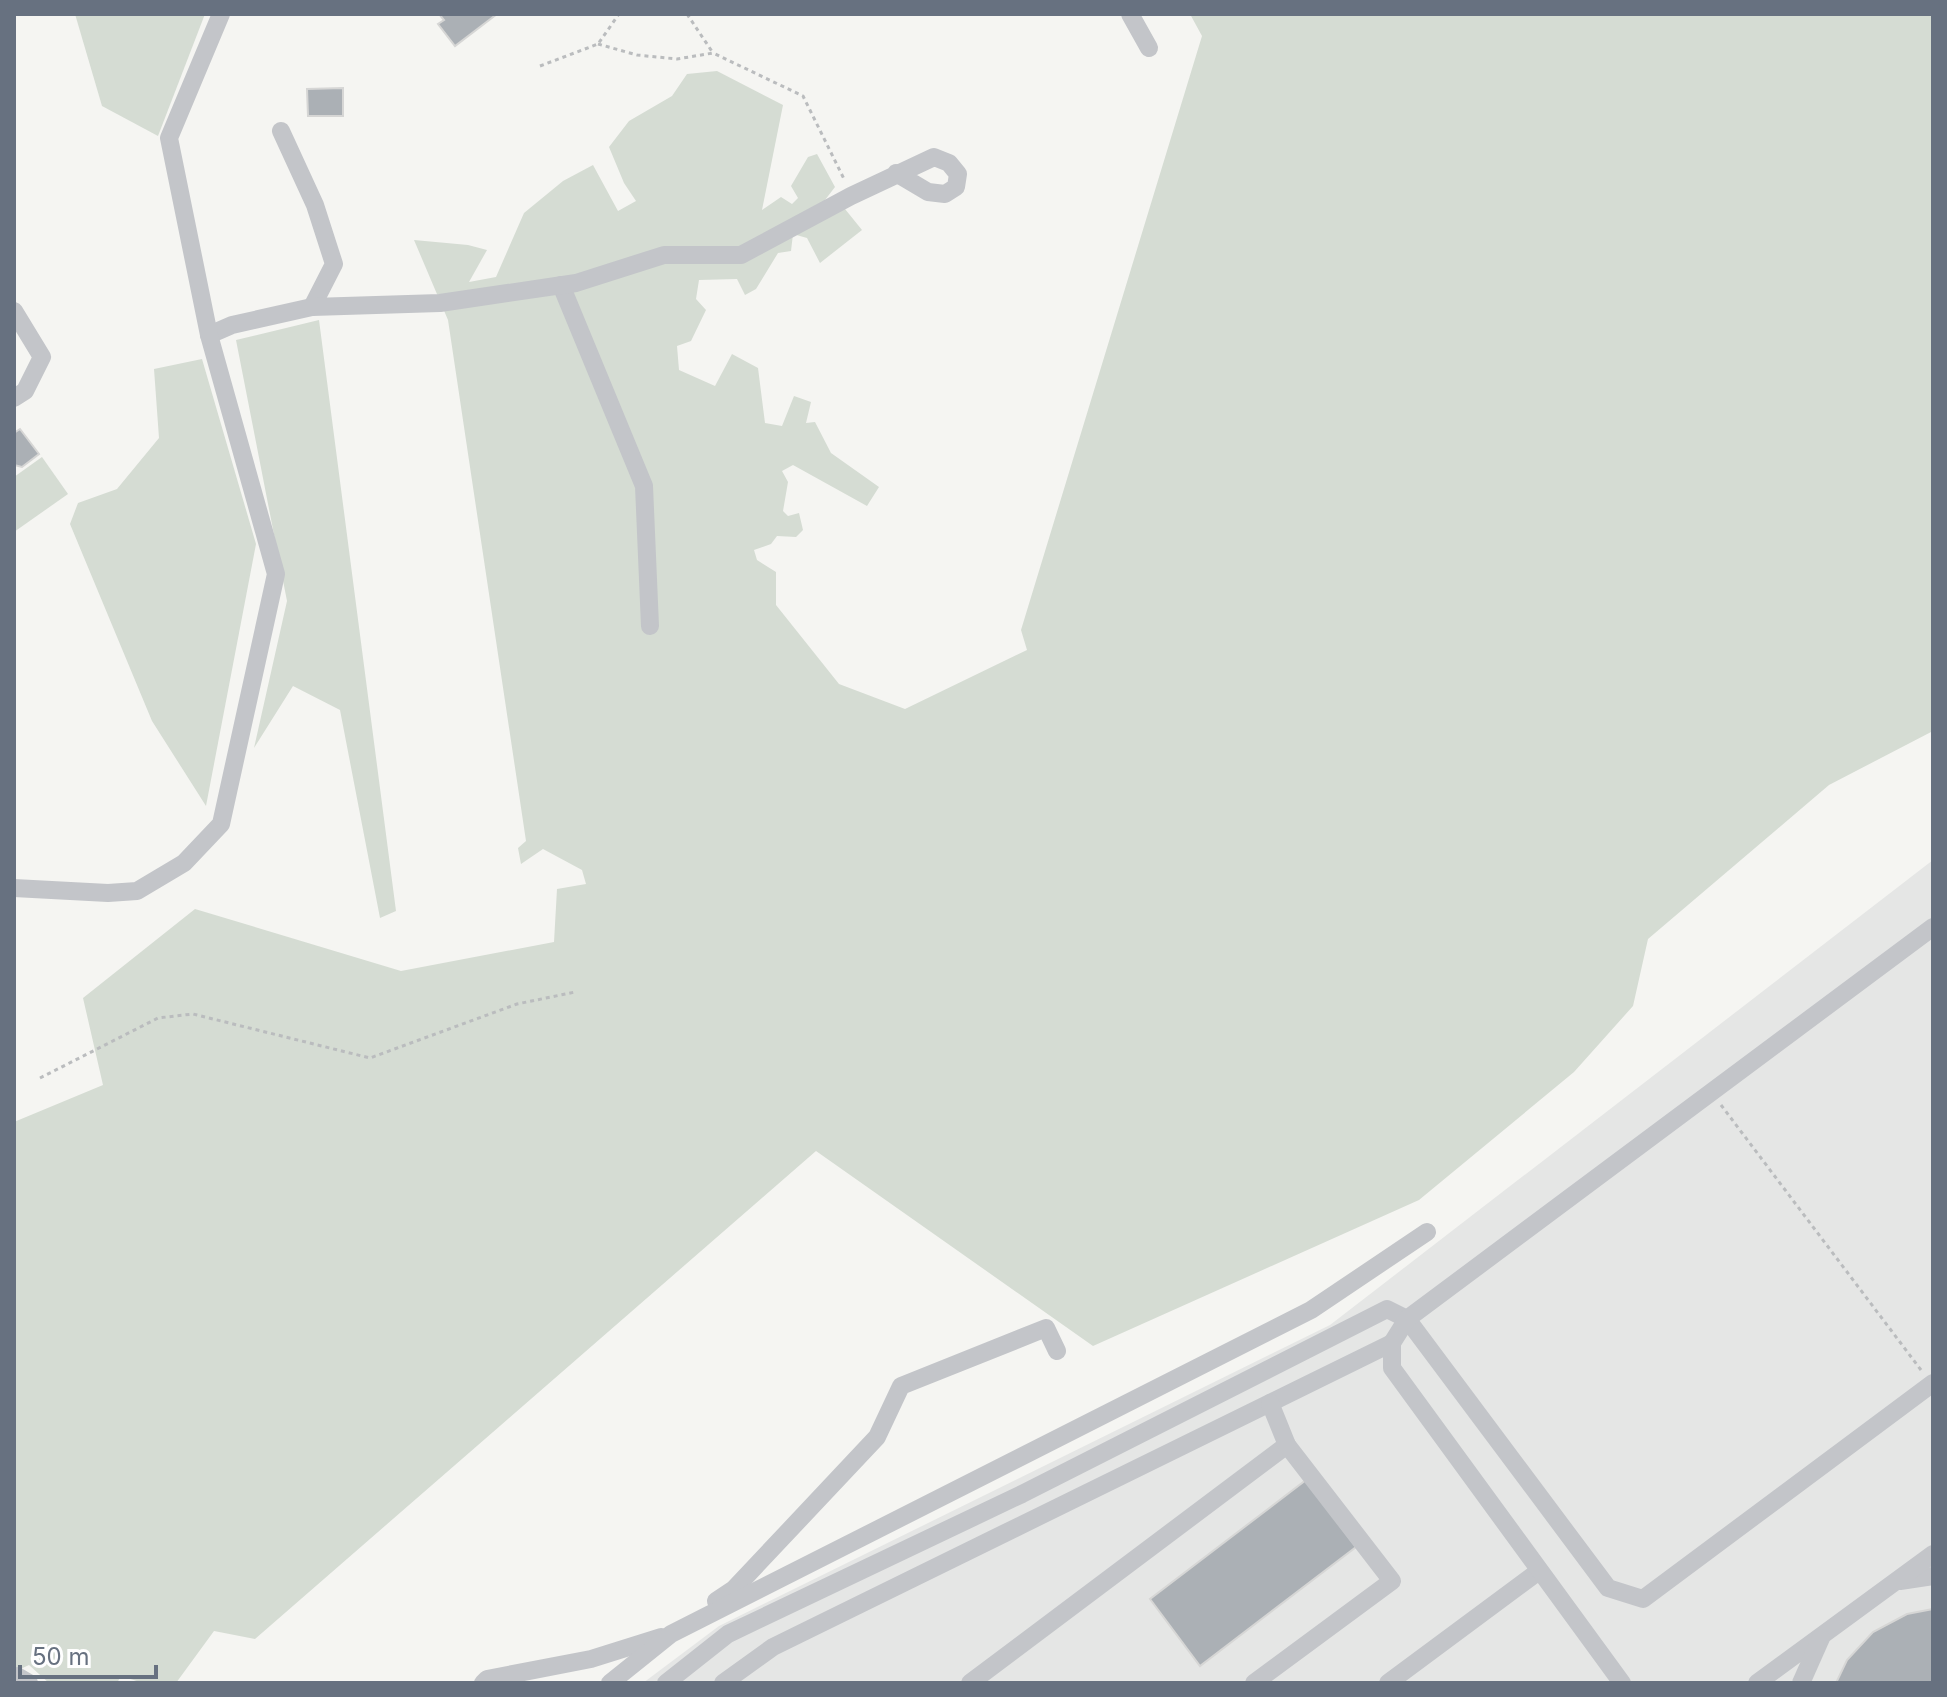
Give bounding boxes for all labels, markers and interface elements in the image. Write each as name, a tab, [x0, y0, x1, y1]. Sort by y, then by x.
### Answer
scale bar	[20, 1629, 156, 1679]
text: 50 m	[32, 1642, 90, 1671]

